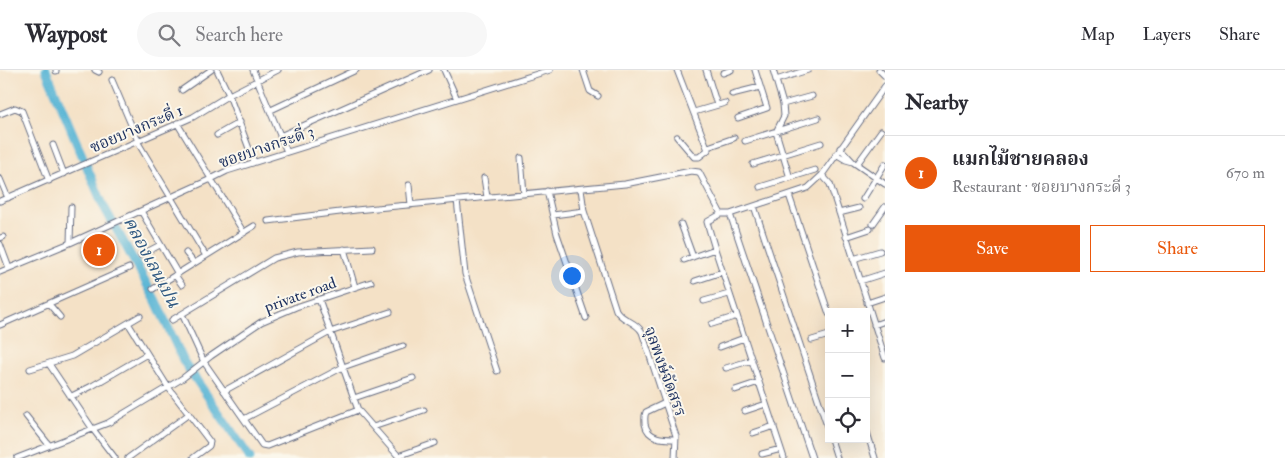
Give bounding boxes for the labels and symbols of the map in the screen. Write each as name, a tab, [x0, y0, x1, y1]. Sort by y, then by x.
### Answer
street label: ซอยบางกระดี่ 1	[86, 99, 186, 157]
street label: ซอยบางกระดี่ 3	[215, 119, 317, 173]
water label: คลองเลนเปน	[118, 213, 185, 312]
pin: 1	[83, 231, 115, 269]
your location	[559, 263, 585, 289]
street label: private road	[261, 273, 339, 318]
street label: จุลพงษ์จัดสรร	[639, 324, 691, 420]

